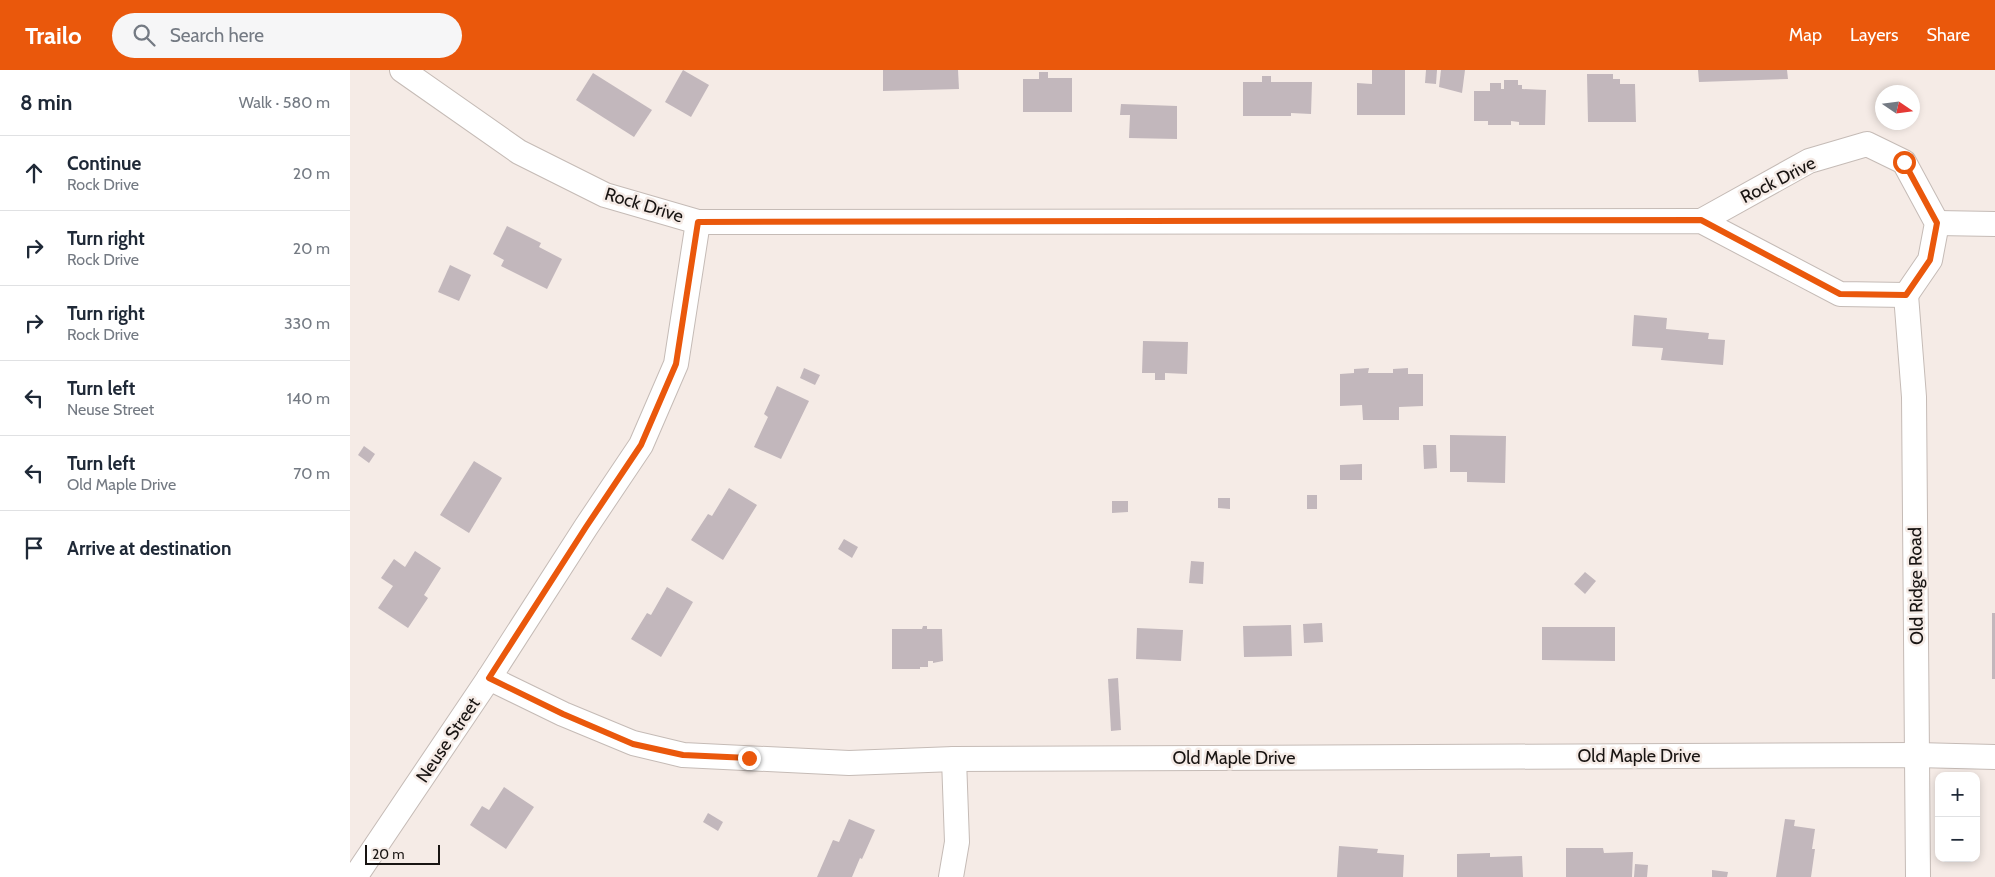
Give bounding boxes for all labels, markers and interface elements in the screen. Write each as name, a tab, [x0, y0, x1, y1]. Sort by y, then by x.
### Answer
search box	[112, 13, 462, 58]
text: Trailo	[25, 21, 82, 50]
icon: search	[130, 21, 158, 49]
text: Search here	[170, 24, 264, 47]
text: Map	[1789, 24, 1822, 46]
text: Layers	[1850, 24, 1899, 46]
text: Share	[1927, 24, 1970, 46]
north arrow	[1875, 85, 1920, 130]
text: 8 min	[20, 90, 72, 115]
text: Walk · 580 m	[239, 93, 330, 112]
route start	[1893, 151, 1916, 174]
text: Continue	[67, 152, 141, 175]
street label: Rock Drive	[1737, 152, 1819, 208]
icon: ahead	[20, 159, 48, 187]
text: 20 m	[293, 164, 330, 183]
text: Rock Drive	[67, 175, 139, 194]
street label: Rock Drive	[602, 183, 686, 227]
text: Turn right	[67, 227, 145, 250]
icon: right	[20, 234, 48, 262]
text: 20 m	[293, 239, 330, 258]
text: Rock Drive	[67, 250, 139, 269]
text: Turn right	[67, 302, 145, 325]
icon: right	[20, 309, 48, 337]
text: 330 m	[284, 314, 330, 333]
text: Rock Drive	[67, 325, 139, 344]
text: Turn left	[67, 377, 135, 400]
icon: left	[20, 384, 48, 412]
text: 140 m	[287, 389, 330, 408]
text: Neuse Street	[67, 400, 154, 419]
text: Turn left	[67, 452, 135, 475]
icon: left	[20, 459, 48, 487]
text: 70 m	[293, 464, 330, 483]
text: Old Maple Drive	[67, 475, 176, 494]
street label: Old Ridge Road	[1904, 527, 1928, 645]
icon: arrive	[20, 534, 48, 562]
text: Arrive at destination	[67, 537, 231, 560]
street label: Neuse Street	[411, 693, 485, 787]
street label: Old Maple Drive	[1578, 745, 1700, 767]
route end	[738, 747, 761, 770]
street label: Old Maple Drive	[1173, 747, 1295, 769]
map controls	[1935, 772, 1980, 862]
button: +	[1935, 772, 1980, 817]
button: −	[1935, 817, 1980, 862]
scale bar	[365, 842, 440, 865]
text: 20 m	[372, 845, 405, 863]

